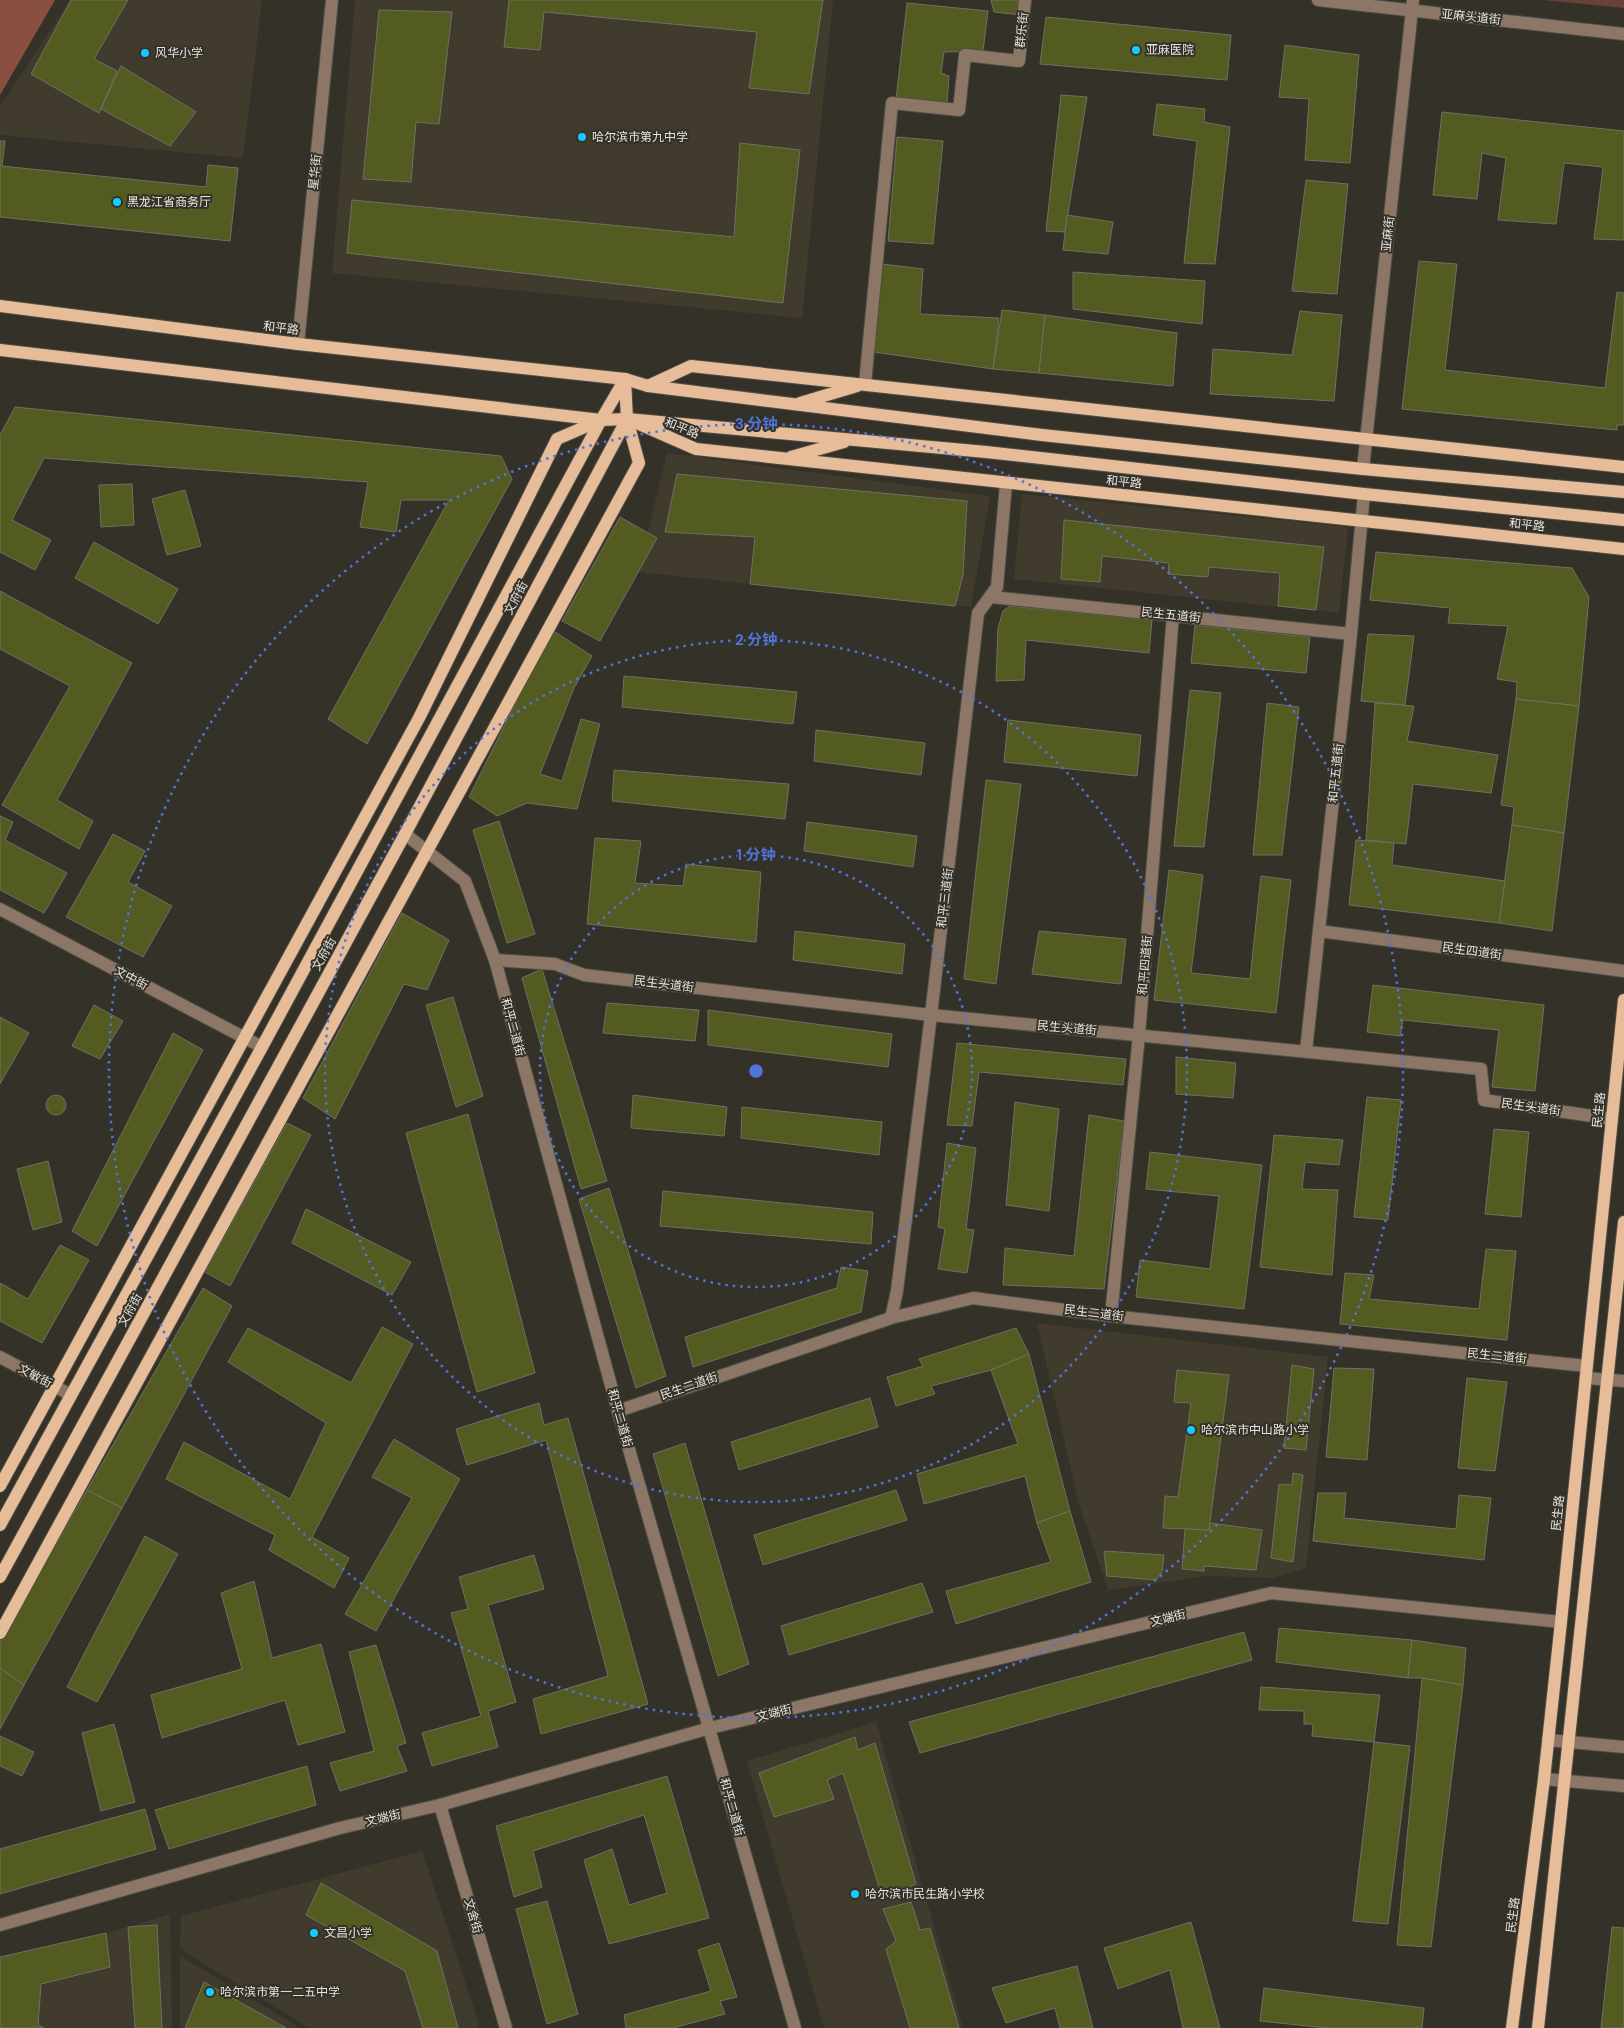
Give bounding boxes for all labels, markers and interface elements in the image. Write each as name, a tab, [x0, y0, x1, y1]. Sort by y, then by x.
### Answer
street label: 亚麻头道街	[1440, 6, 1502, 28]
street label: 群乐街	[1012, 11, 1032, 49]
place label: 亚麻医院	[1146, 42, 1194, 58]
marker: 亚麻医院	[1130, 44, 1142, 56]
place label: 风华小学	[155, 45, 203, 61]
marker: 风华小学	[139, 47, 151, 59]
place label: 哈尔滨市第九中学	[592, 129, 688, 145]
marker: 哈尔滨市第九中学	[576, 131, 588, 143]
street label: 星华街	[305, 153, 325, 191]
place label: 黑龙江省商务厅	[127, 194, 211, 210]
marker: 黑龙江省商务厅	[111, 196, 123, 208]
street label: 亚麻街	[1378, 215, 1398, 253]
street label: 和平路	[262, 318, 300, 338]
street label: 和平路	[662, 414, 702, 442]
text: 3 分钟	[735, 414, 777, 434]
street label: 和平路	[1105, 472, 1143, 492]
street label: 和平路	[1508, 515, 1546, 535]
street label: 文府街	[500, 578, 532, 618]
street label: 民生五道街	[1140, 604, 1202, 626]
text: 2 分钟	[735, 630, 777, 650]
street label: 和平五道街	[1325, 742, 1347, 804]
text: 1 分钟	[737, 845, 776, 865]
street label: 和平三道街	[933, 867, 957, 929]
street label: 文府街	[308, 934, 340, 974]
street label: 和平四道街	[1134, 934, 1156, 996]
street label: 民生四道街	[1441, 939, 1503, 963]
street label: 文中街	[111, 962, 151, 994]
street label: 民生头道街	[633, 972, 695, 996]
street label: 和平二道街	[498, 996, 528, 1058]
street label: 民生头道街	[1036, 1017, 1098, 1039]
centre of rings	[747, 1062, 765, 1080]
street label: 民生路	[1589, 1091, 1609, 1129]
street label: 民生头道街	[1500, 1095, 1562, 1119]
street label: 文府街	[114, 1290, 146, 1330]
street label: 民生二道街	[1063, 1301, 1125, 1325]
street label: 民生二道街	[1466, 1345, 1528, 1367]
street label: 文敏街	[15, 1360, 55, 1392]
street label: 民生二道街	[658, 1369, 720, 1403]
street label: 和平二道街	[604, 1387, 636, 1449]
place label: 哈尔滨市中山路小学	[1201, 1422, 1309, 1438]
marker: 哈尔滨市中山路小学	[1185, 1424, 1197, 1436]
street label: 民生路	[1548, 1494, 1568, 1532]
street label: 文端街	[1149, 1606, 1187, 1630]
street label: 文端街	[755, 1701, 793, 1725]
street label: 和平二道街	[716, 1776, 748, 1838]
street label: 文端街	[364, 1806, 402, 1830]
place label: 哈尔滨市民生路小学校	[865, 1886, 985, 1902]
marker: 哈尔滨市民生路小学校	[849, 1888, 861, 1900]
street label: 文舍街	[460, 1896, 486, 1936]
street label: 民生路	[1503, 1896, 1523, 1934]
place label: 文昌小学	[324, 1925, 372, 1941]
marker: 文昌小学	[308, 1927, 320, 1939]
place label: 哈尔滨市第一二五中学	[220, 1984, 340, 2000]
marker: 哈尔滨市第一二五中学	[204, 1986, 216, 1998]

